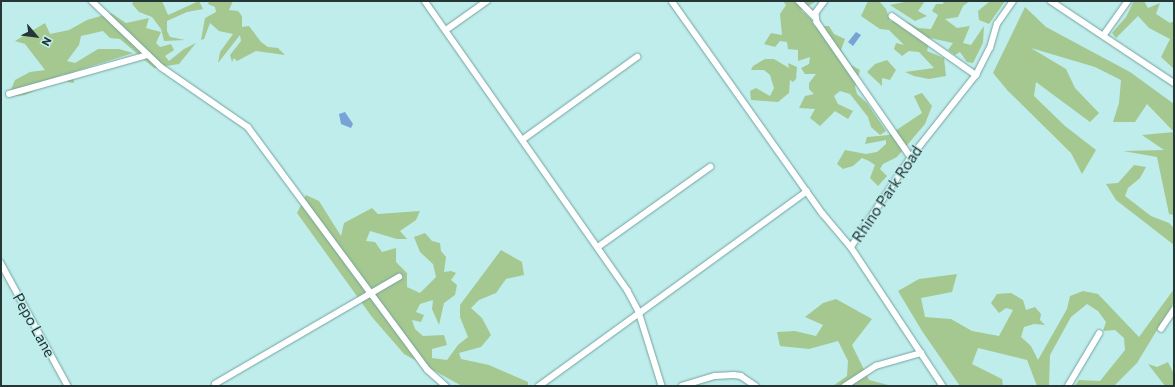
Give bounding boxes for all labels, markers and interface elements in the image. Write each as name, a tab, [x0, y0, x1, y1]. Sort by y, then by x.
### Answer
north arrow	[16, 16, 56, 56]
text: N	[39, 35, 55, 49]
street label: Rhino Park Road	[848, 142, 926, 246]
street label: Pepo Lane	[9, 290, 59, 360]

